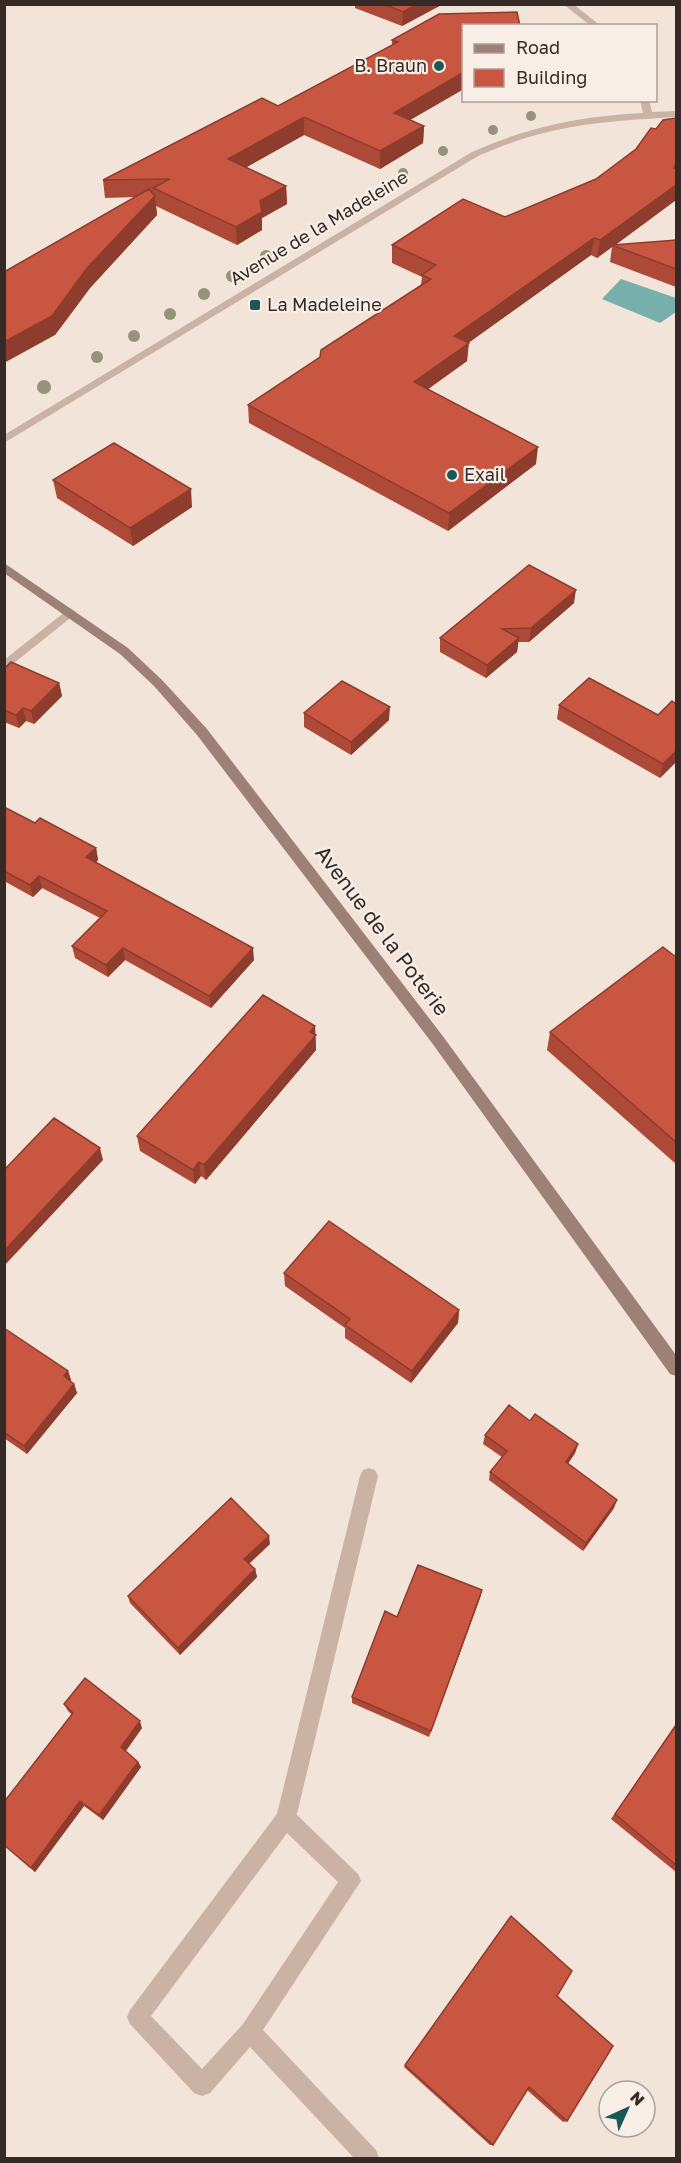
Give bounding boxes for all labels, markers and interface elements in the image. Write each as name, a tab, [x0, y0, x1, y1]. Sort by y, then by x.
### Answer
legend	[462, 24, 657, 102]
text: Road	[516, 36, 560, 58]
place label: B. Braun	[354, 54, 427, 76]
marker: B. Braun	[432, 59, 446, 73]
text: Building	[516, 66, 587, 88]
street label: Avenue de la Madeleine	[225, 165, 412, 289]
place label: La Madeleine	[267, 293, 382, 315]
marker: La Madeleine	[248, 298, 262, 312]
place label: Exail	[464, 463, 506, 485]
marker: Exail	[445, 468, 459, 482]
street label: Avenue de la Poterie	[310, 840, 455, 1021]
north arrow	[597, 2079, 657, 2139]
text: N	[626, 2087, 649, 2110]

